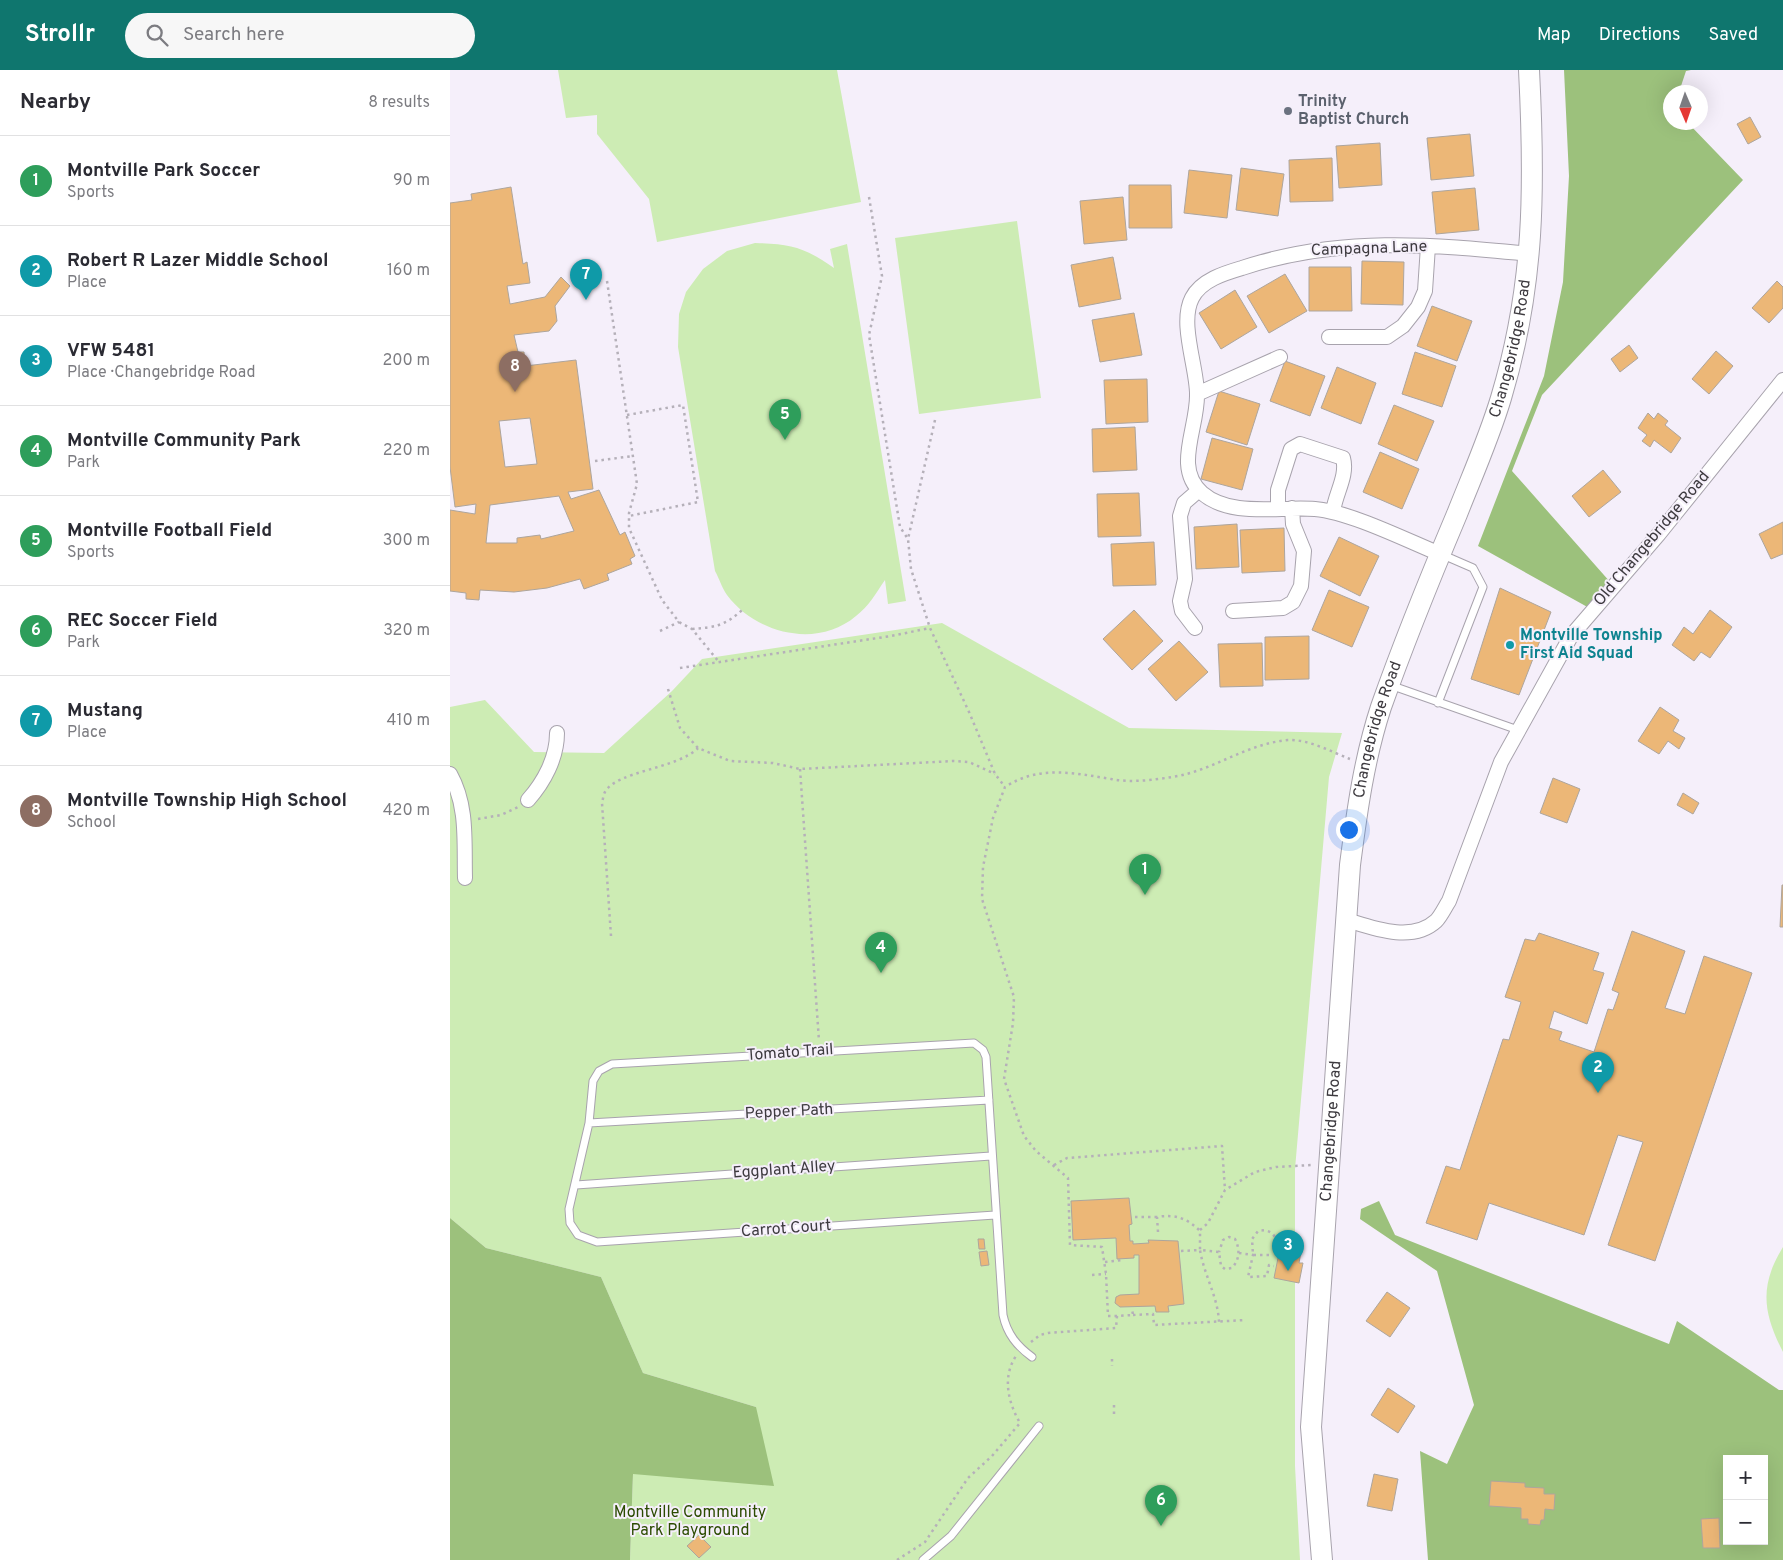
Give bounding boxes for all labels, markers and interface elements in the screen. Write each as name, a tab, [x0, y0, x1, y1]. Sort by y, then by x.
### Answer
search box	[125, 13, 475, 58]
text: Strollr	[25, 20, 95, 50]
icon: search	[143, 21, 171, 49]
text: Search here	[183, 23, 284, 47]
text: Map	[1537, 24, 1571, 47]
text: Directions	[1599, 24, 1681, 47]
text: Saved	[1709, 24, 1758, 47]
north arrow	[1663, 85, 1708, 130]
text: Nearby	[20, 89, 91, 116]
place label: Trinity Baptist Church	[1298, 92, 1409, 130]
text: 8 results	[368, 93, 430, 113]
marker: Trinity Baptist Church	[1282, 105, 1294, 117]
text: Montville Park Soccer	[67, 159, 260, 183]
text: 1	[33, 171, 39, 191]
text: 90 m	[393, 171, 430, 191]
text: Sports	[67, 183, 115, 203]
street label: Campagna Lane	[1310, 237, 1428, 261]
text: Robert R Lazer Middle School	[67, 249, 329, 273]
pin: 7	[570, 259, 602, 300]
text: 2	[31, 261, 41, 281]
text: 160 m	[387, 261, 430, 281]
text: Place	[67, 273, 107, 293]
street label: Changebridge Road	[1485, 278, 1536, 421]
text: VFW 5481	[67, 339, 155, 363]
text: 3	[31, 351, 41, 371]
text: 200 m	[382, 351, 430, 371]
pin: 8	[499, 351, 531, 392]
text: Place · Changebridge Road	[67, 363, 255, 383]
pin: 5	[769, 399, 801, 440]
text: Montville Community Park	[67, 429, 301, 453]
text: 4	[31, 441, 41, 461]
text: 220 m	[383, 441, 430, 461]
text: Park	[67, 453, 100, 473]
street label: Old Changebridge Road	[1590, 467, 1714, 611]
text: Montville Football Field	[67, 519, 272, 543]
text: 5	[31, 531, 41, 551]
text: 300 m	[383, 531, 430, 551]
text: Sports	[67, 543, 115, 563]
text: REC Soccer Field	[67, 609, 218, 633]
text: 6	[31, 621, 41, 641]
text: 320 m	[383, 621, 430, 641]
place label: Montville Township First Aid Squad	[1520, 626, 1663, 664]
text: Park	[67, 633, 100, 653]
marker: Montville Township First Aid Squad	[1504, 639, 1516, 651]
street label: Changebridge Road	[1350, 659, 1407, 800]
text: Mustang	[67, 699, 143, 723]
text: 7	[32, 711, 40, 731]
text: 410 m	[387, 711, 430, 731]
text: Place	[67, 723, 107, 743]
text: Montville Township High School	[67, 789, 347, 813]
text: 8	[31, 801, 41, 821]
text: 420 m	[383, 801, 430, 821]
text: School	[67, 813, 116, 833]
your location	[1336, 817, 1362, 843]
pin: 1	[1129, 854, 1161, 895]
pin: 4	[865, 932, 897, 973]
street label: Tomato Trail	[746, 1040, 834, 1066]
pin: 2	[1582, 1052, 1614, 1093]
street label: Changebridge Road	[1317, 1060, 1346, 1202]
street label: Pepper Path	[744, 1100, 834, 1124]
street label: Eggplant Alley	[732, 1156, 836, 1184]
street label: Carrot Court	[740, 1216, 832, 1242]
pin: 3	[1272, 1230, 1304, 1271]
map controls	[1723, 1455, 1768, 1545]
button: +	[1723, 1455, 1768, 1500]
pin: 6	[1145, 1485, 1177, 1526]
button: −	[1723, 1500, 1768, 1545]
park label: Montville Community Park Playground	[614, 1503, 766, 1541]

